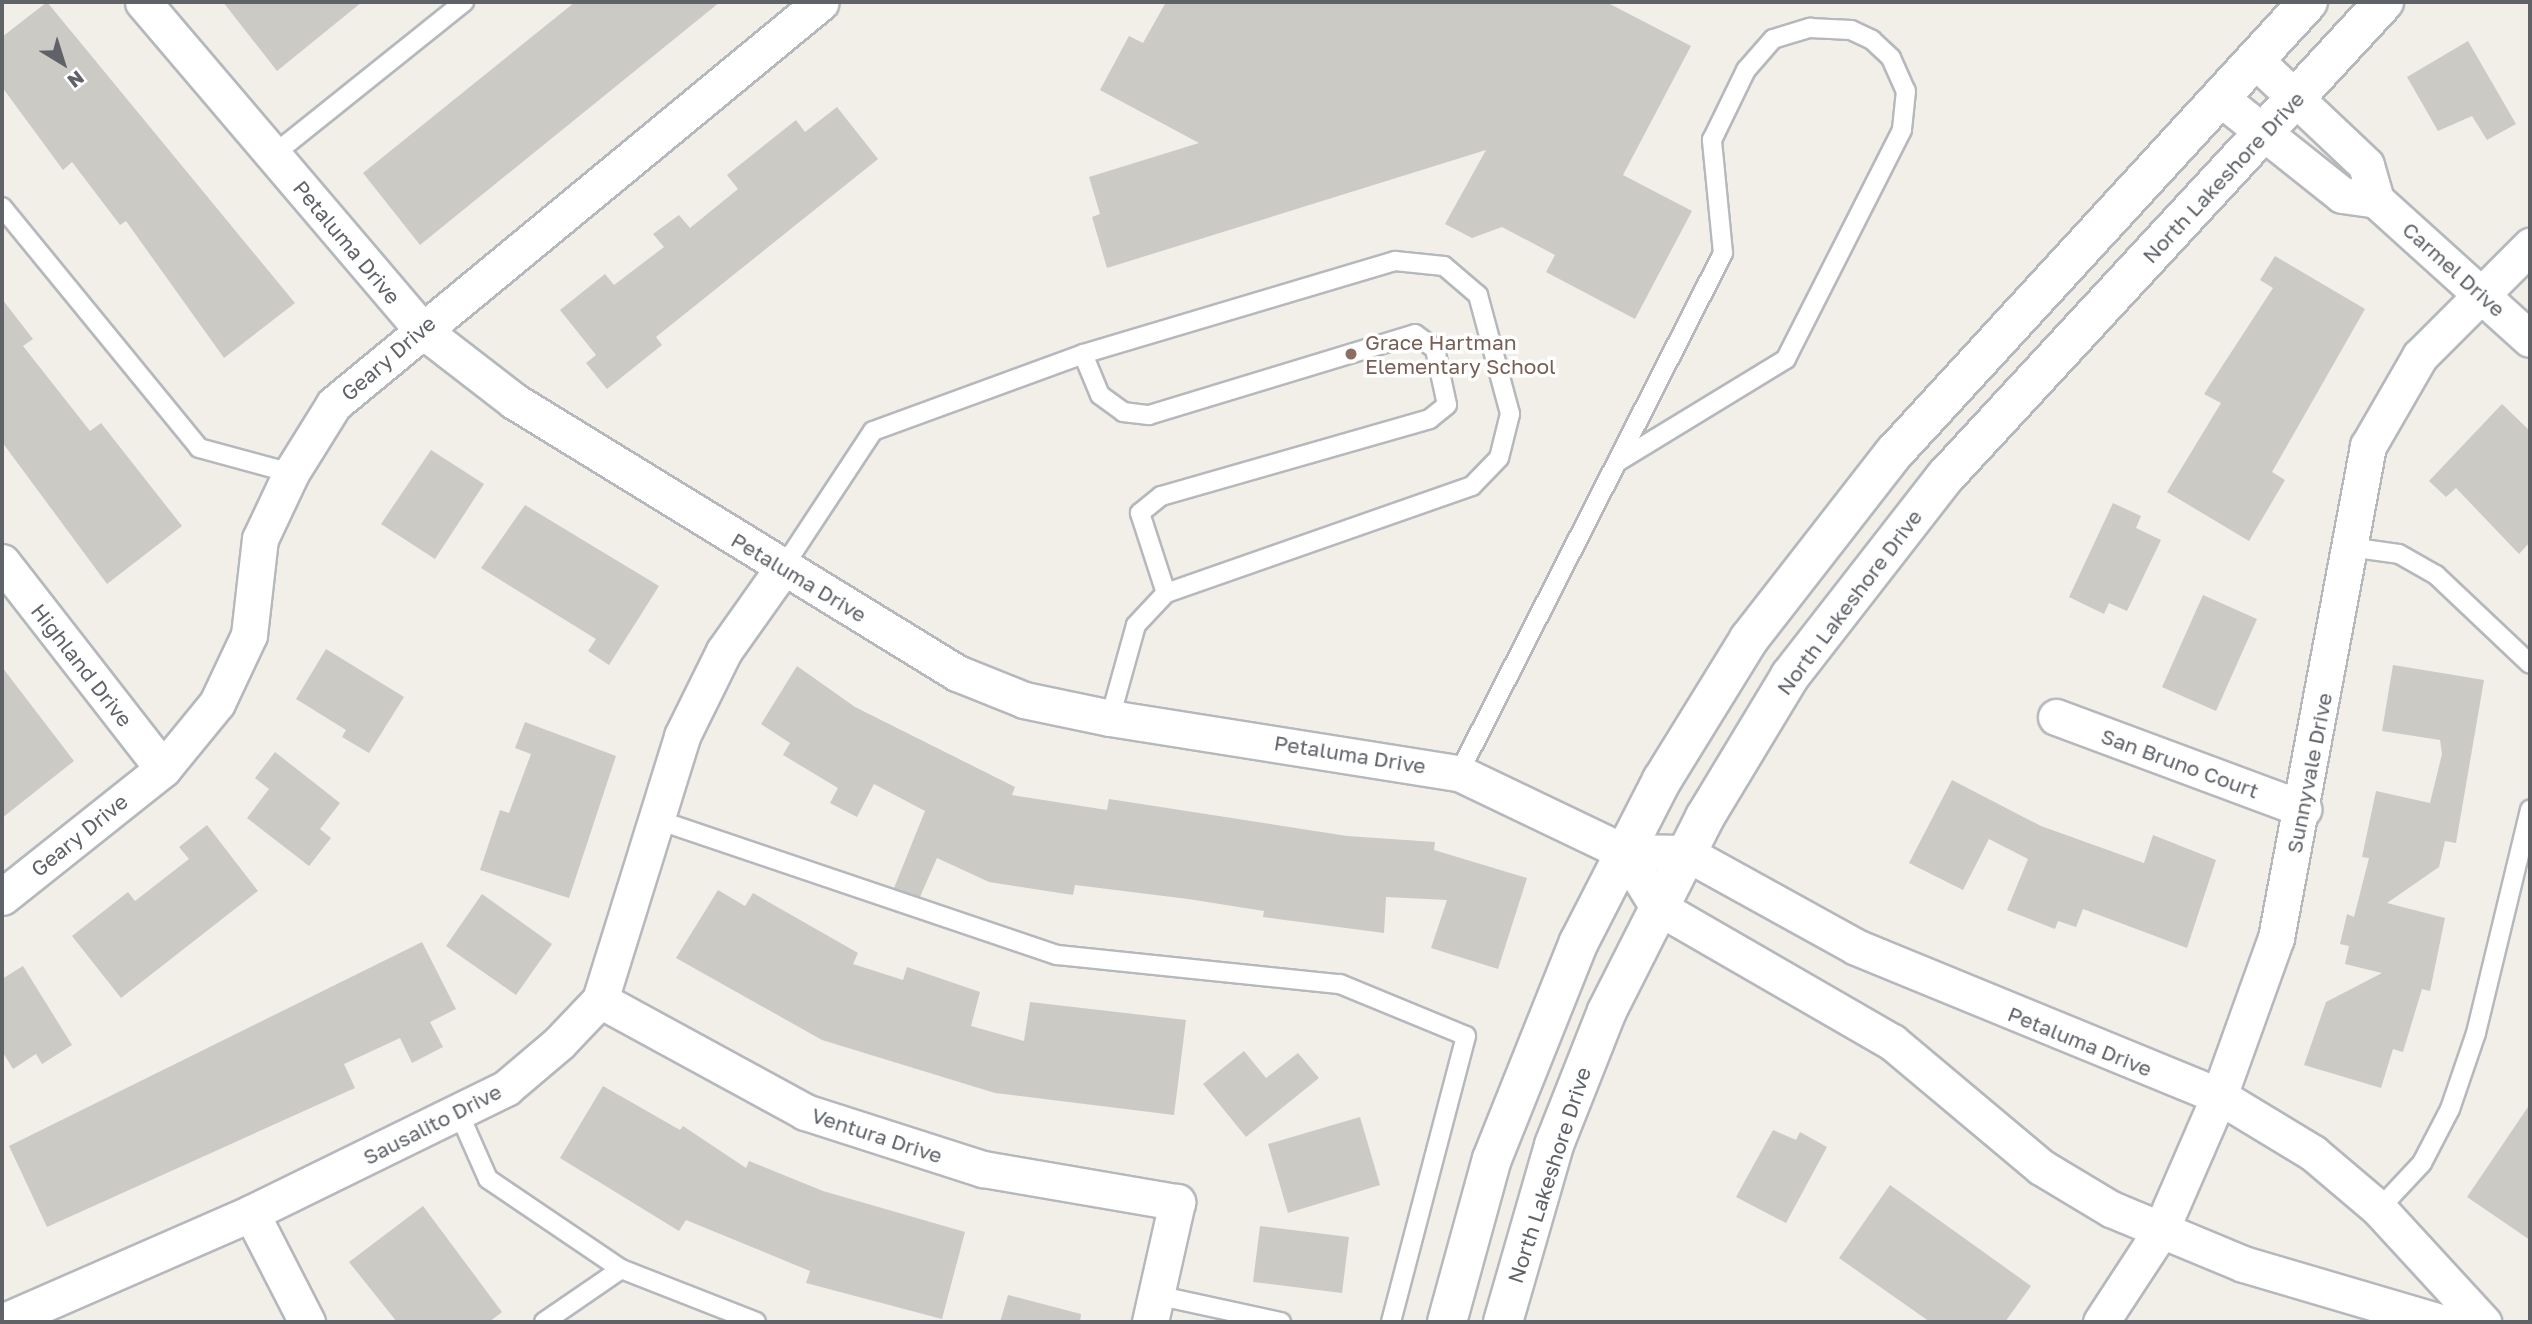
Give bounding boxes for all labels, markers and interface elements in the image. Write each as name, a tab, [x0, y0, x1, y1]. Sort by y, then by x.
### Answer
north arrow	[28, 28, 98, 98]
text: N	[63, 66, 89, 93]
street label: North Lakeshore Drive	[2137, 86, 2309, 268]
street label: Petaluma Drive	[288, 175, 406, 309]
street label: Carmel Drive	[2398, 216, 2510, 322]
street label: Geary Drive	[336, 310, 440, 406]
place label: Grace Hartman Elementary School	[1365, 329, 1556, 379]
marker: Grace Hartman Elementary School	[1343, 346, 1359, 362]
street label: North Lakeshore Drive	[1771, 504, 1927, 700]
street label: Petaluma Drive	[727, 527, 871, 627]
street label: Highland Drive	[26, 598, 138, 732]
street label: Sunnyvale Drive	[2281, 691, 2337, 855]
street label: San Bruno Court	[2098, 723, 2262, 803]
street label: Petaluma Drive	[1272, 730, 1428, 778]
street label: Geary Drive	[26, 788, 132, 882]
street label: Petaluma Drive	[2004, 1001, 2156, 1081]
street label: North Lakeshore Drive	[1502, 1064, 1596, 1286]
street label: Sausalito Drive	[359, 1078, 505, 1170]
street label: Ventura Drive	[808, 1102, 946, 1168]

